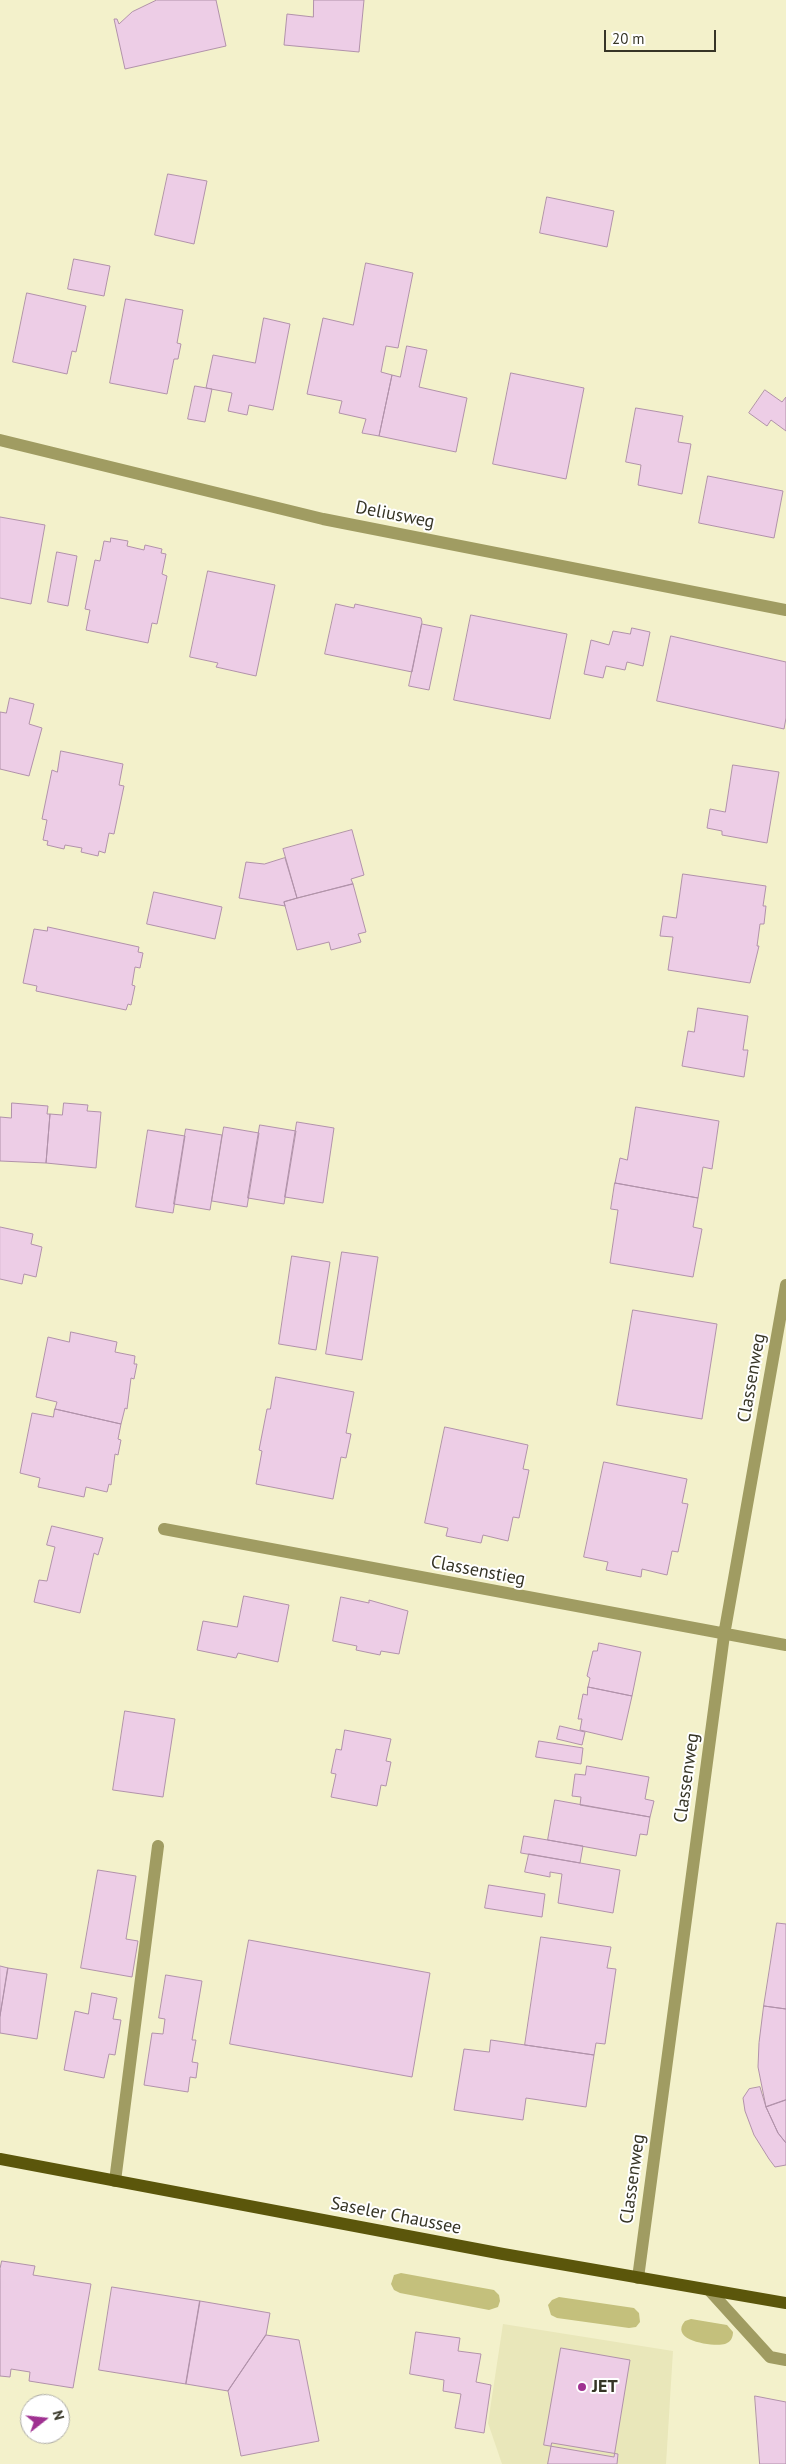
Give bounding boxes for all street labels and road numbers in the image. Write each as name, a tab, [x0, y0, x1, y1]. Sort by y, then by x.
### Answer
street label: Deliusweg	[354, 497, 436, 533]
street label: Classenweg	[734, 1332, 770, 1424]
street label: Classenstieg	[429, 1551, 527, 1591]
street label: Classenweg	[670, 1732, 704, 1824]
street label: Classenweg	[616, 2133, 650, 2225]
street label: Saseler Chaussee	[329, 2193, 463, 2239]

